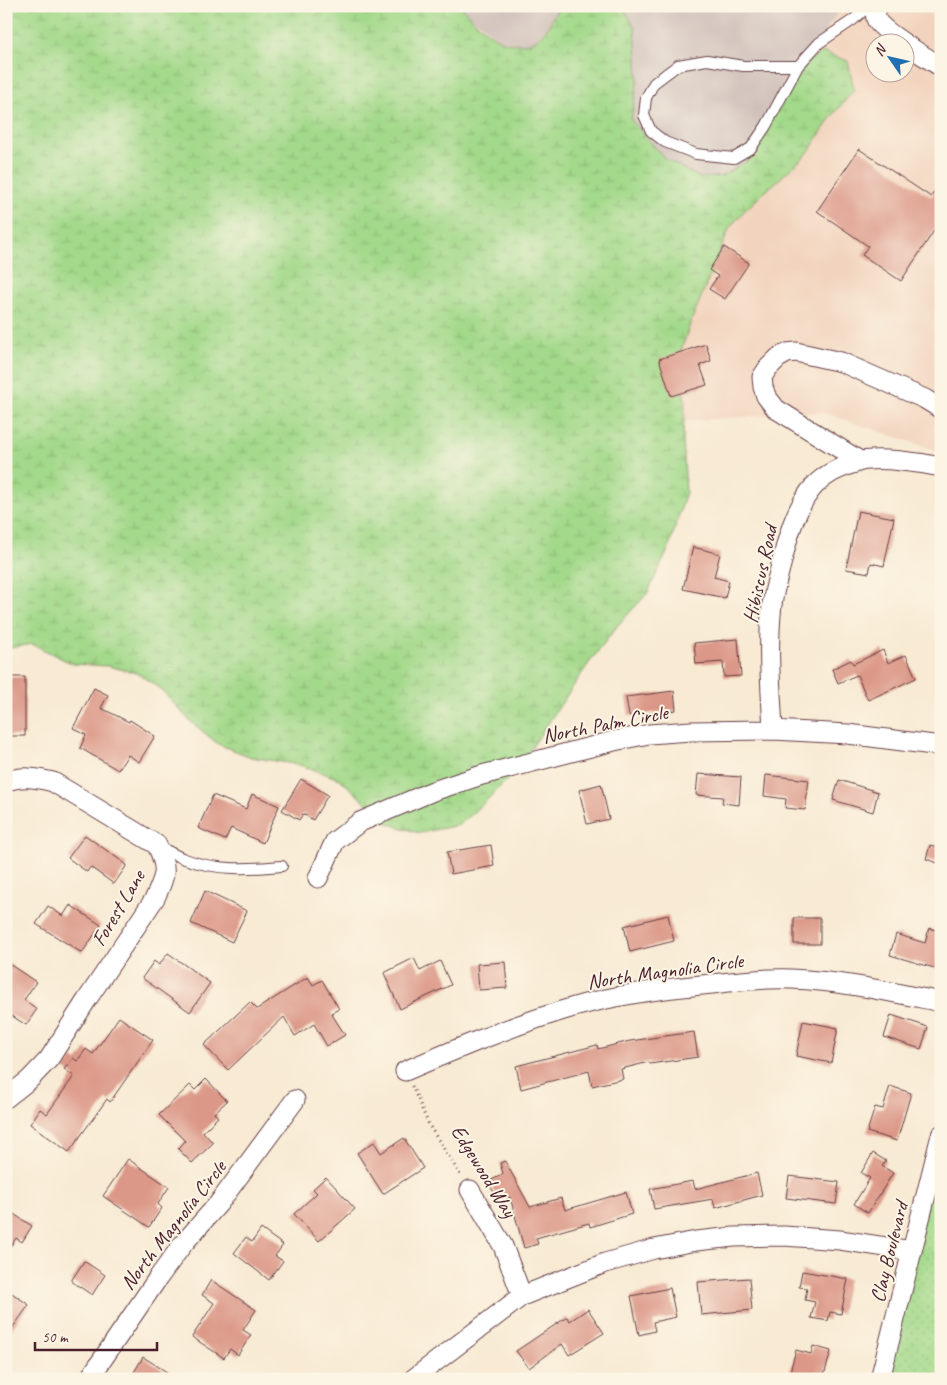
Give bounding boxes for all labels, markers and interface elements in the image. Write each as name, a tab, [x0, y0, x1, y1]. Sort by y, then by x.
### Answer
north arrow	[864, 32, 914, 82]
text: N	[870, 41, 890, 59]
street label: Hibiscus Road	[737, 519, 784, 625]
street label: North Palm Circle	[540, 699, 672, 749]
street label: Forest Lane	[85, 863, 152, 951]
street label: North Magnolia Circle	[585, 947, 747, 995]
street label: Edgewood Way	[445, 1120, 524, 1224]
street label: North Magnolia Circle	[114, 1153, 233, 1295]
street label: Clay Boulevard	[864, 1196, 915, 1305]
scale bar	[35, 1320, 158, 1352]
text: 50 m	[42, 1328, 69, 1347]

